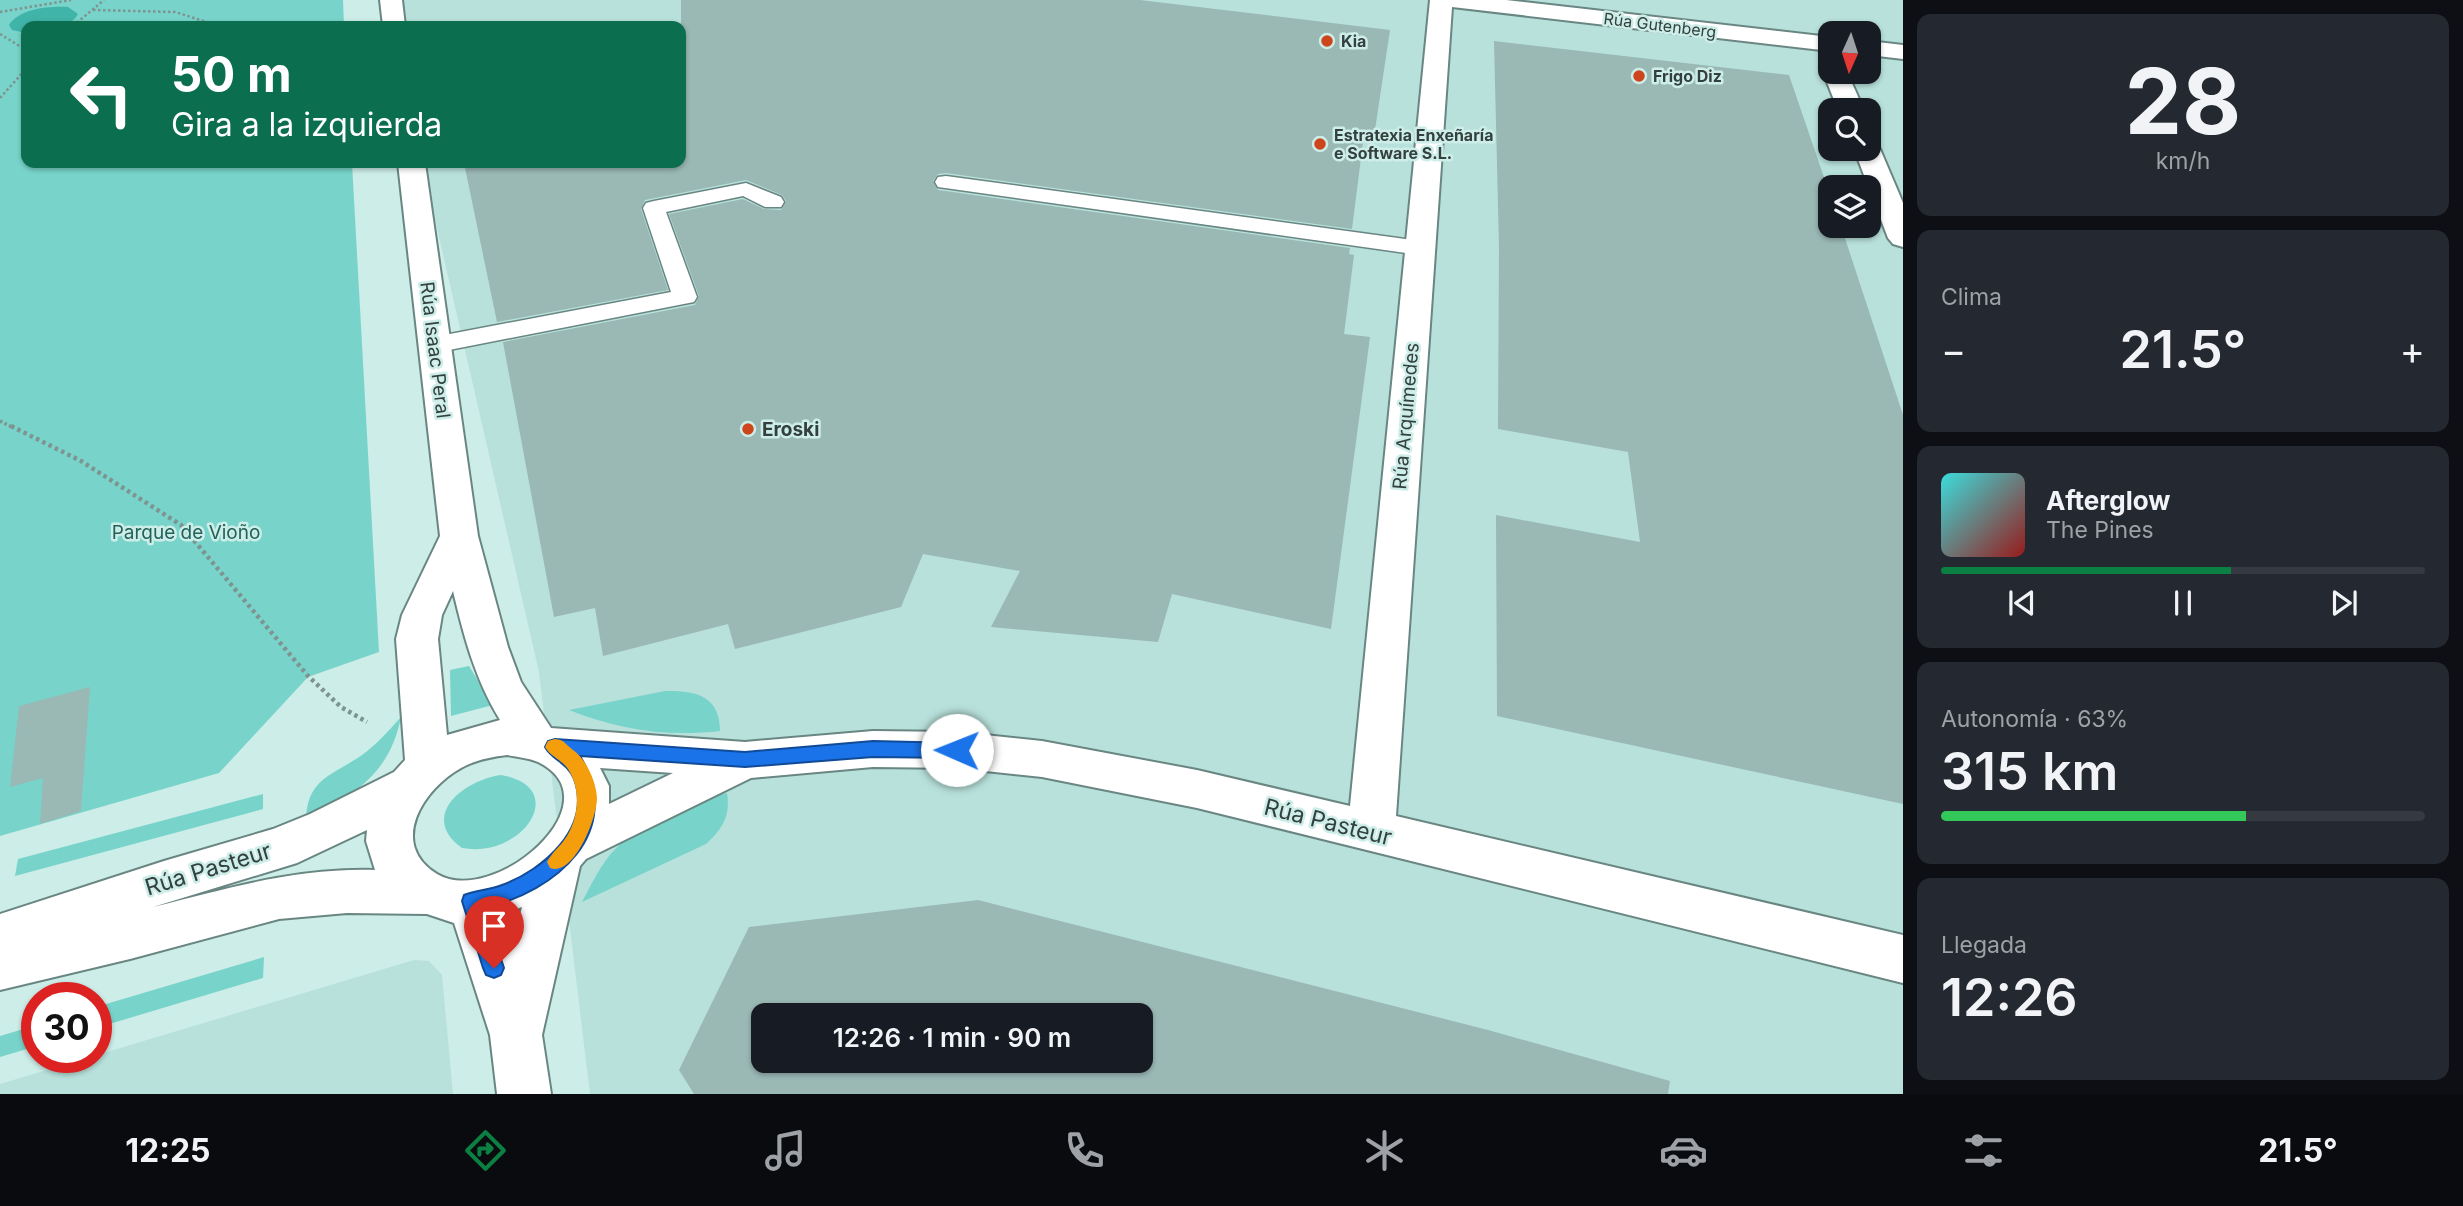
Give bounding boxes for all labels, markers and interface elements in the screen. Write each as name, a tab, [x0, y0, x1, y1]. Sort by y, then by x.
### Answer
street label: Rúa Gutenberg	[1603, 8, 1717, 42]
north arrow	[1818, 21, 1881, 84]
map controls	[1818, 21, 1881, 238]
place label: Kia	[1341, 31, 1366, 51]
marker: Kia	[1319, 33, 1335, 49]
text: 50 m	[171, 45, 292, 104]
text: 28	[2125, 46, 2241, 156]
icon: left	[56, 49, 147, 140]
place label: Frigo Diz	[1653, 66, 1722, 86]
marker: Frigo Diz	[1631, 68, 1647, 84]
button: search	[1818, 98, 1881, 161]
text: Gira a la izquierda	[171, 105, 442, 144]
place label: Estratexia Enxeñaría e Software S.L.	[1334, 125, 1493, 163]
marker: Estratexia Enxeñaría e Software S.L.	[1312, 136, 1328, 152]
text: km/h	[2156, 147, 2210, 175]
button: layers	[1818, 175, 1881, 238]
street label: Rúa Isaac Peral	[415, 280, 455, 420]
text: Clima	[1941, 283, 2002, 311]
text: 21.5°	[2120, 318, 2246, 381]
text: −	[1941, 327, 1966, 373]
text: +	[2400, 327, 2425, 373]
street label: Rúa Arquímedes	[1388, 342, 1424, 490]
place label: Eroski	[762, 418, 819, 441]
marker: Eroski	[740, 421, 756, 437]
text: Afterglow	[2046, 485, 2170, 516]
text: The Pines	[2046, 516, 2154, 544]
park label: Parque de Vioño	[112, 521, 260, 544]
icon: previous	[2003, 584, 2041, 622]
icon: pause	[2164, 584, 2202, 622]
icon: next	[2325, 584, 2363, 622]
text: Autonomía · 63%	[1941, 705, 2128, 733]
position arrow	[920, 713, 994, 787]
text: 315 km	[1941, 740, 2118, 803]
street label: Rúa Pasteur	[1261, 793, 1395, 851]
street label: Rúa Pasteur	[142, 836, 275, 901]
pin	[464, 896, 524, 968]
icon: arrive	[475, 907, 513, 945]
text: Llegada	[1941, 931, 2027, 959]
text: 12:26	[1941, 966, 2078, 1029]
speed limit sign: 30	[21, 982, 112, 1073]
text: 12:26 · 1 min · 90 m	[833, 1022, 1071, 1053]
icon: directions	[461, 1126, 510, 1175]
icon: music	[761, 1126, 810, 1175]
icon: phone	[1060, 1126, 1109, 1175]
icon: climate	[1360, 1126, 1409, 1175]
icon: car	[1659, 1126, 1708, 1175]
icon: filters	[1959, 1126, 2008, 1175]
text: 12:25	[125, 1131, 211, 1170]
text: 21.5°	[2258, 1131, 2338, 1170]

